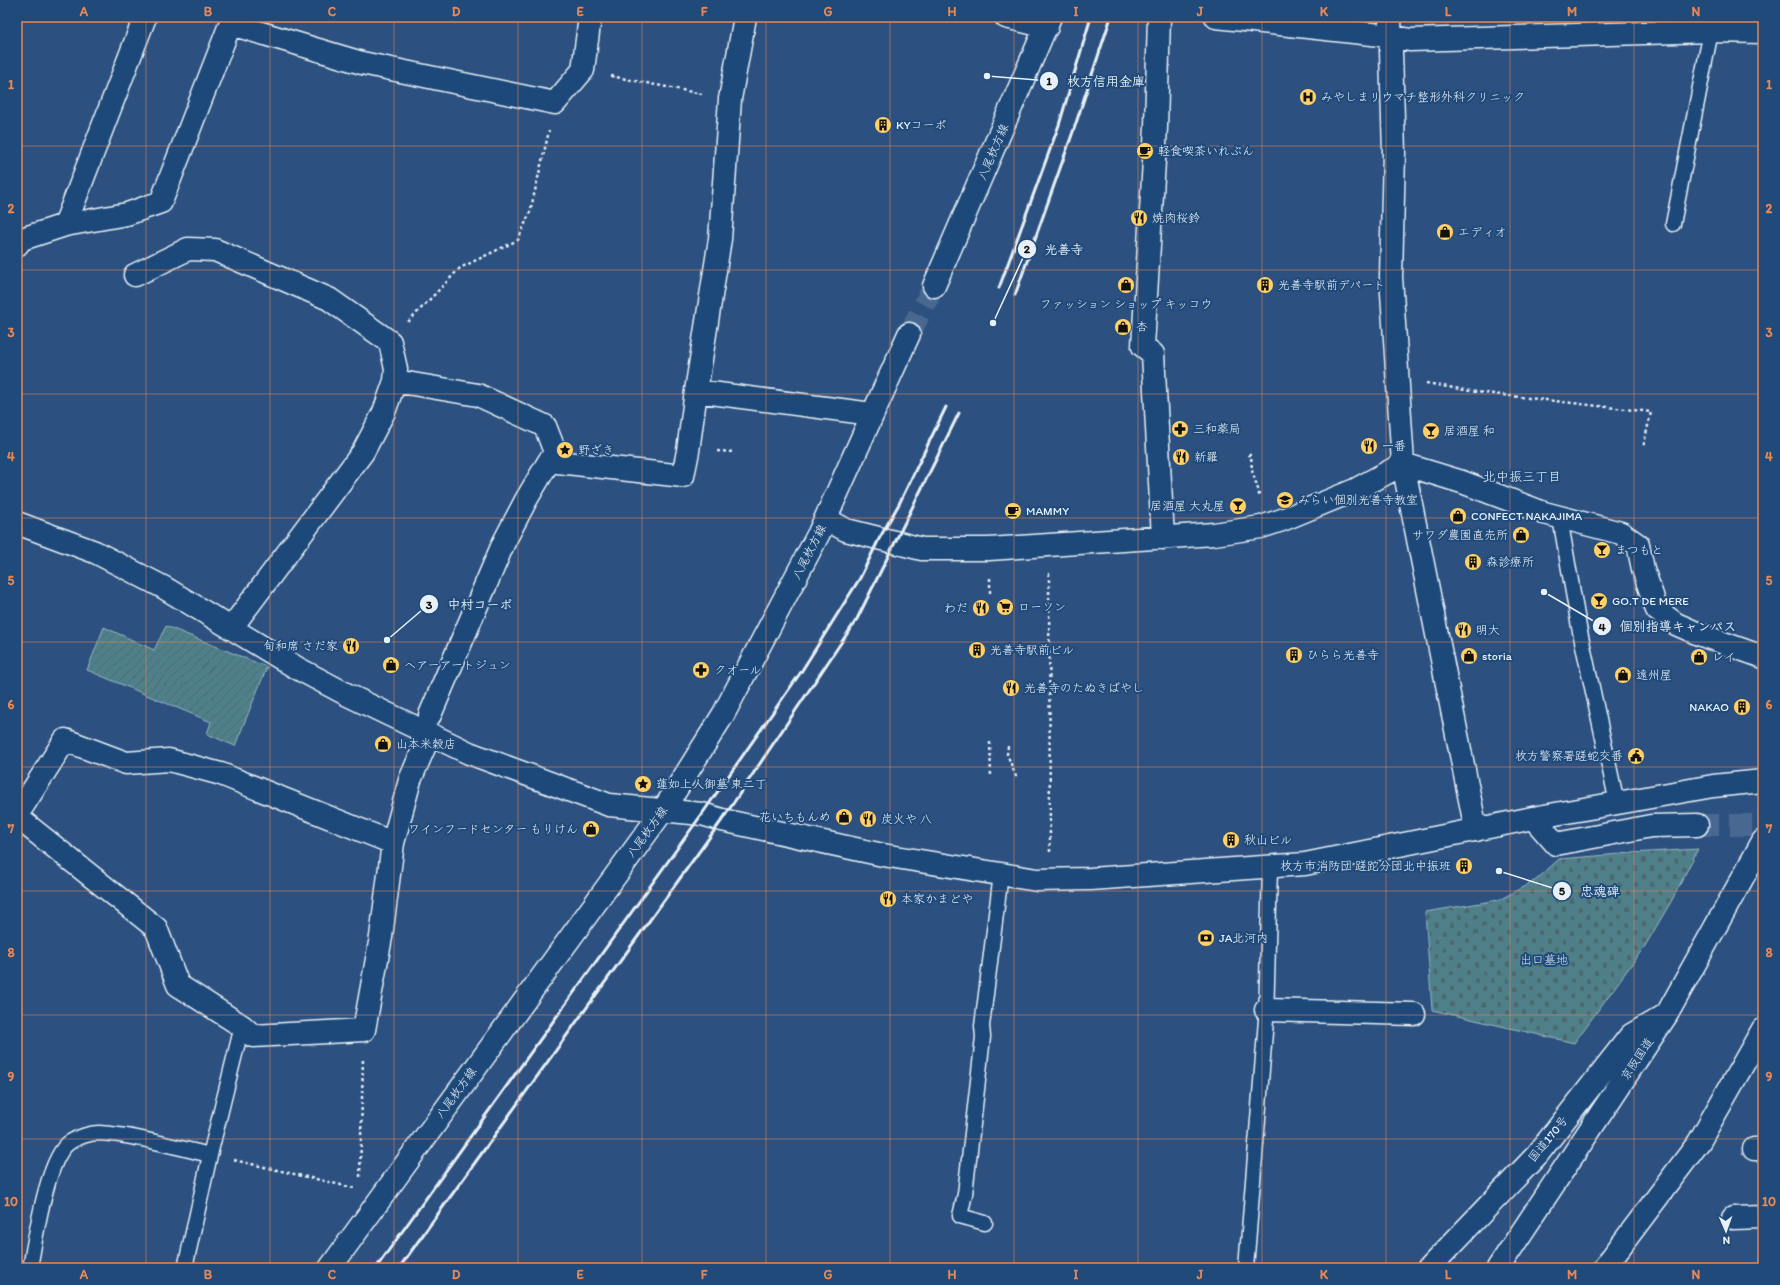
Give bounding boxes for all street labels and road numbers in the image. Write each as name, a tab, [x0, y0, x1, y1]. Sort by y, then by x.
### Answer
street label: 八尾枚方線	[975, 122, 1011, 182]
street label: 八尾枚方線	[789, 522, 829, 582]
street label: 八尾枚方線	[624, 804, 670, 860]
street label: 京阪国道	[1618, 1035, 1656, 1083]
street label: 八尾枚方線	[433, 1065, 479, 1121]
street label: 国道170号	[1525, 1113, 1571, 1165]

